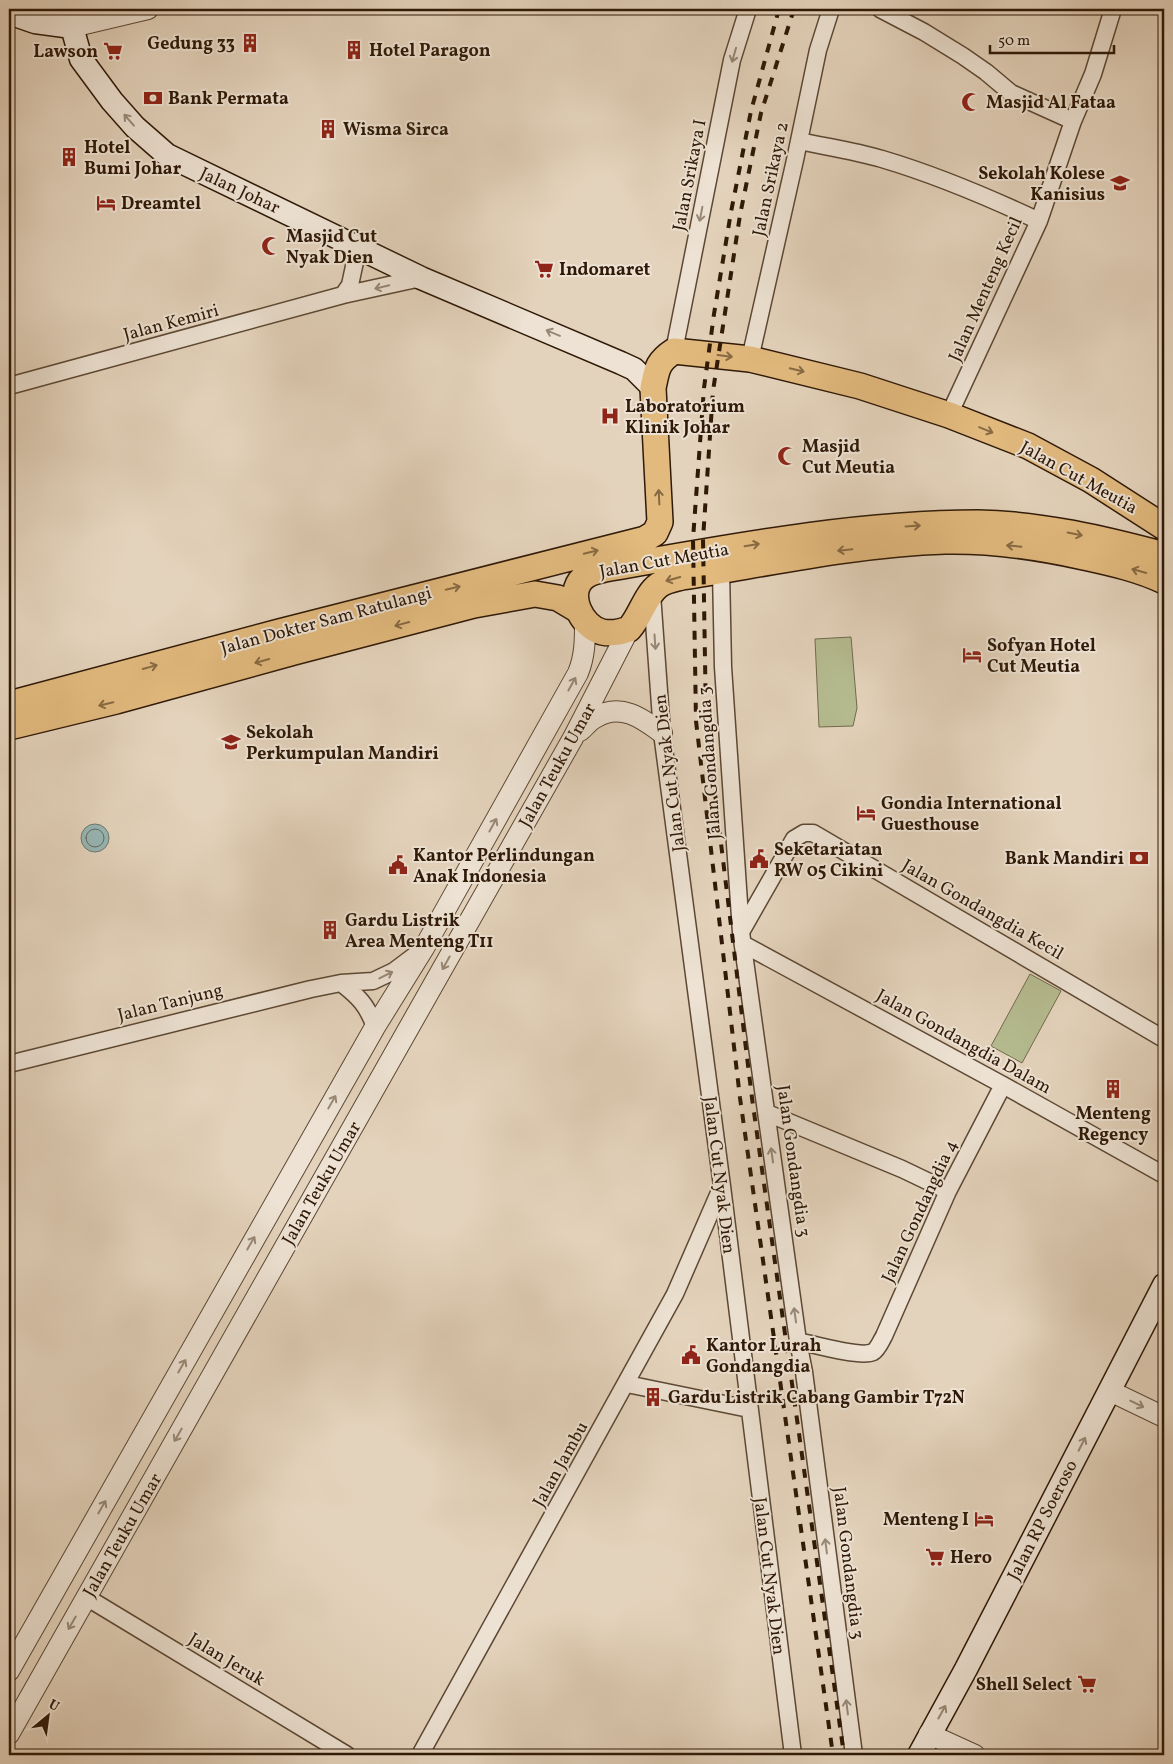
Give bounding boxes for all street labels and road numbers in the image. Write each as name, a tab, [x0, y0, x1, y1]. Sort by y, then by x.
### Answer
street label: Jalan Srikaya I	[667, 117, 714, 233]
street label: Jalan Srikaya 2	[747, 120, 796, 239]
street label: Jalan Johar	[195, 162, 284, 221]
street label: Jalan Menteng Kecil	[943, 213, 1030, 366]
street label: Jalan Kemiri	[121, 299, 222, 348]
street label: Jalan Cut Meutia	[1015, 436, 1142, 521]
street label: Jalan Cut Meutia	[597, 538, 731, 585]
street label: Jalan Dokter Sam Ratulangi	[218, 581, 435, 662]
street label: Jalan Gondangdia 3	[693, 685, 728, 840]
street label: Jalan Cut Nyak Dien	[648, 692, 693, 853]
street label: Jalan Teuku Umar	[514, 698, 603, 833]
street label: Jalan Gondangdia Kecil	[897, 854, 1068, 967]
street label: Jalan Tanjung	[115, 978, 225, 1029]
street label: Jalan Gondangdia Dalam	[871, 984, 1055, 1101]
street label: Jalan Gondangdia 3	[769, 1083, 816, 1239]
street label: Jalan Cut Nyak Dien	[696, 1095, 741, 1256]
street label: Jalan Teuku Umar	[277, 1117, 368, 1250]
street label: Jalan Gondangdia 4	[876, 1136, 964, 1287]
street label: Jalan Jambu	[527, 1417, 595, 1512]
street label: Jalan RP Soeroso	[1002, 1456, 1085, 1585]
street label: Jalan Teuku Umar	[78, 1469, 169, 1602]
street label: Jalan Gondangdia 3	[826, 1485, 869, 1641]
street label: Jalan Cut Nyak Dien	[746, 1496, 791, 1657]
street label: Jalan Jeruk	[183, 1628, 269, 1693]

